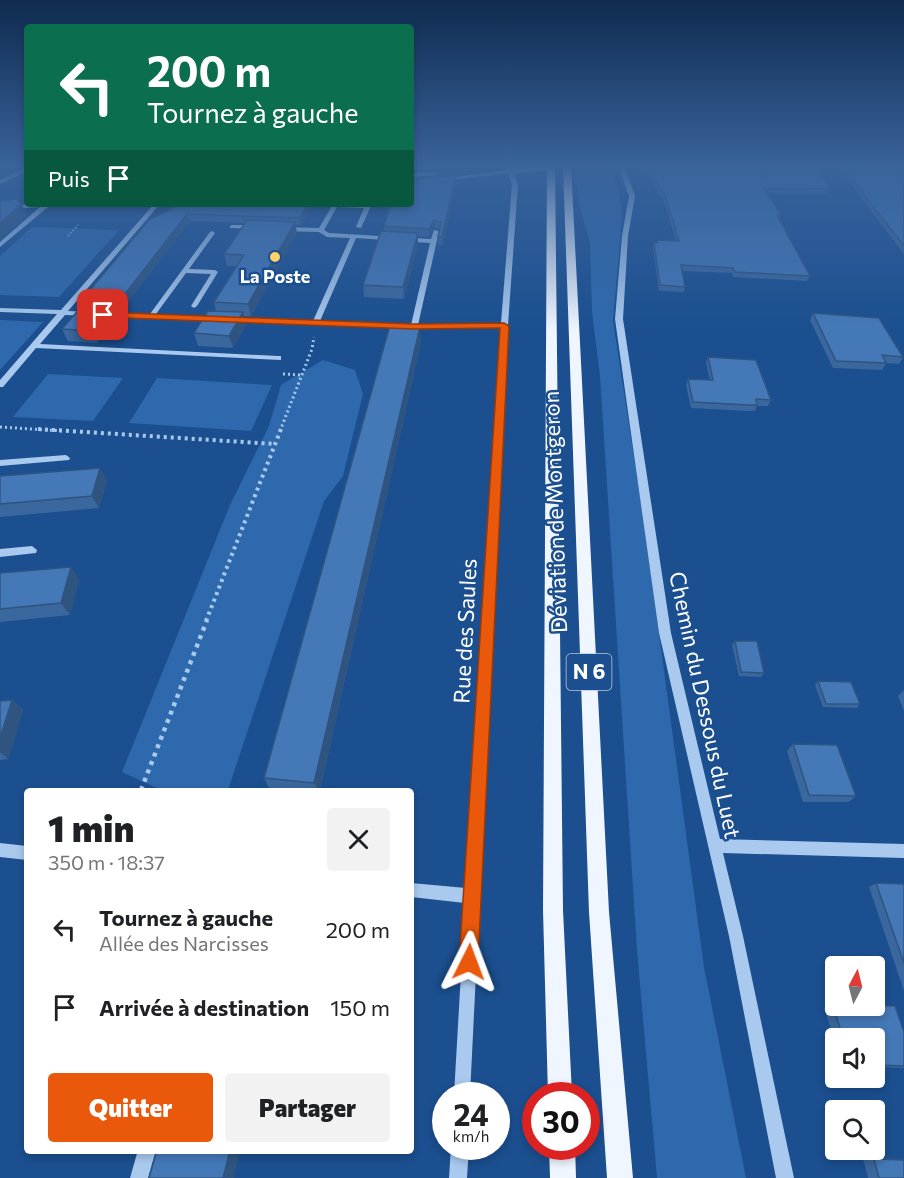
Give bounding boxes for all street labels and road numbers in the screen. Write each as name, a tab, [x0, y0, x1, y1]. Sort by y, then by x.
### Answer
street label: Déviation de Montgeron	[537, 390, 572, 634]
street label: Rue des Saules	[447, 558, 482, 704]
street label: Chemin du Dessous du Luet	[664, 569, 747, 841]
road number: N 6	[566, 654, 612, 690]

